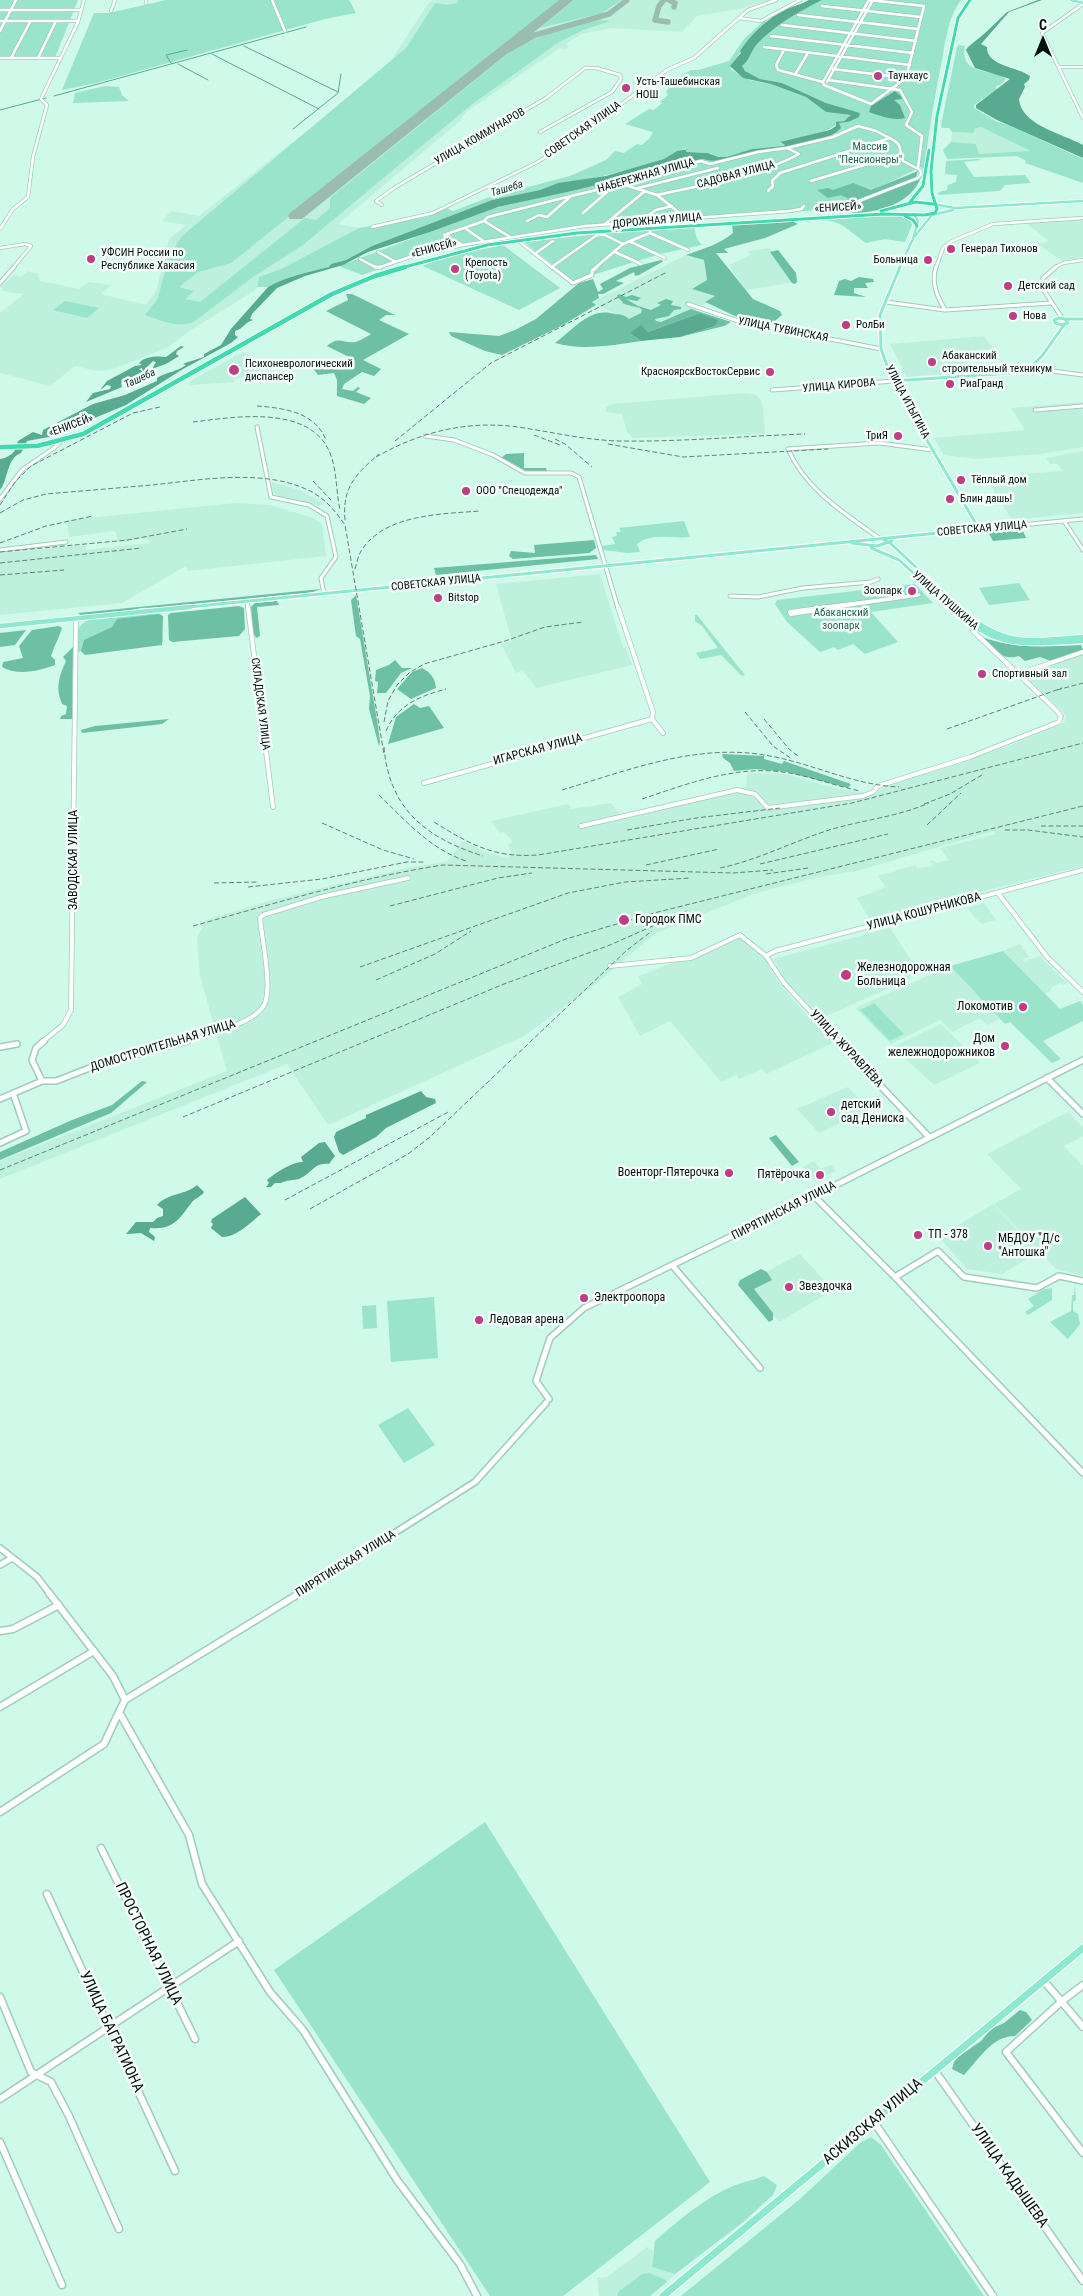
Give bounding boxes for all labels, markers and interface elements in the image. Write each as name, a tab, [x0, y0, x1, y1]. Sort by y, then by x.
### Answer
north arrow	[1018, 15, 1068, 65]
text: С	[1039, 17, 1047, 33]
place label: Таунхаус	[888, 69, 928, 83]
marker: Таунхаус	[872, 70, 884, 82]
place label: Усть-Ташебинская НОШ	[636, 75, 720, 101]
marker: Усть-Ташебинская НОШ	[620, 82, 632, 94]
street label: СОВЕТСКАЯ УЛИЦА	[542, 99, 624, 161]
street label: УЛИЦА КОММУНАРОВ	[432, 106, 528, 168]
park label: Массив "Пенсионеры"	[838, 140, 902, 166]
street label: НАБЕРЕЖНАЯ УЛИЦА	[596, 156, 696, 196]
street label: САДОВАЯ УЛИЦА	[696, 158, 776, 192]
water label: Ташеба	[489, 178, 525, 200]
street label: «ЕНИСЕЙ»	[814, 200, 862, 216]
street label: ДОРОЖНАЯ УЛИЦА	[612, 211, 702, 231]
street label: «ЕНИСЕЙ»	[410, 237, 458, 261]
place label: Генерал Тихонов	[961, 242, 1038, 256]
marker: Генерал Тихонов	[945, 243, 957, 255]
place label: УФСИН России по Республике Хакасия	[101, 246, 195, 272]
marker: УФСИН России по Республике Хакасия	[85, 253, 97, 265]
place label: Больница	[873, 253, 918, 267]
marker: Больница	[922, 254, 934, 266]
place label: Крепость (Toyota)	[465, 256, 508, 282]
marker: Крепость (Toyota)	[449, 263, 461, 275]
place label: Детский сад	[1018, 279, 1075, 293]
marker: Детский сад	[1002, 280, 1014, 292]
place label: Нова	[1023, 309, 1046, 323]
marker: Нова	[1007, 310, 1019, 322]
street label: УЛИЦА ТУВИНСКАЯ	[737, 315, 829, 345]
place label: РолБи	[856, 318, 885, 332]
marker: РолБи	[840, 319, 852, 331]
place label: Абаканский строительный техникум	[942, 349, 1052, 375]
marker: Абаканский строительный техникум	[926, 356, 938, 368]
place label: Психоневрологический диспансер	[245, 357, 353, 383]
marker: Психоневрологический диспансер	[227, 363, 241, 377]
street label: УЛИЦА ИТЫГИНА	[882, 363, 932, 441]
place label: КрасноярскВостокСервис	[641, 365, 760, 379]
water label: Ташеба	[122, 366, 158, 392]
marker: КрасноярскВостокСервис	[764, 366, 776, 378]
street label: УЛИЦА КИРОВА	[802, 376, 876, 396]
place label: РиаГранд	[960, 377, 1003, 391]
marker: РиаГранд	[944, 378, 956, 390]
street label: «ЕНИСЕЙ»	[47, 412, 95, 440]
place label: ТриЯ	[866, 429, 888, 443]
marker: ТриЯ	[892, 430, 904, 442]
place label: Тёплый дом	[971, 473, 1027, 487]
marker: Тёплый дом	[955, 474, 967, 486]
place label: ООО "Спецодежда"	[476, 484, 562, 498]
marker: ООО "Спецодежда"	[460, 485, 472, 497]
place label: Блин дашь!	[960, 492, 1012, 506]
marker: Блин дашь!	[944, 493, 956, 505]
street label: СОВЕТСКАЯ УЛИЦА	[936, 518, 1028, 540]
street label: УЛИЦА ПУШКИНА	[909, 569, 981, 633]
street label: СОВЕТСКАЯ УЛИЦА	[390, 572, 482, 594]
place label: Зоопарк	[864, 584, 902, 598]
marker: Зоопарк	[906, 585, 918, 597]
place label: Bitstop	[448, 591, 479, 605]
marker: Bitstop	[432, 592, 444, 604]
park label: Абаканский зоопарк	[814, 606, 868, 632]
street label: СКЛАДСКАЯ УЛИЦА	[248, 657, 272, 751]
place label: Спортивный зал	[992, 667, 1067, 681]
marker: Спортивный зал	[976, 668, 988, 680]
street label: ИГАРСКАЯ УЛИЦА	[492, 731, 584, 769]
street label: ЗАВОДСКАЯ УЛИЦА	[67, 810, 81, 910]
street label: УЛИЦА КОШУРНИКОВА	[865, 890, 983, 934]
marker: Городок ПМС	[617, 913, 631, 927]
place label: Городок ПМС	[635, 913, 702, 927]
place label: Железнодорожная Больница	[857, 961, 951, 989]
marker: Железнодорожная Больница	[839, 968, 853, 982]
place label: Локомотив	[957, 1000, 1013, 1014]
marker: Локомотив	[1017, 1001, 1029, 1013]
street label: УЛИЦА ЖУРАВЛЁВА	[806, 1007, 886, 1091]
street label: ДОМОСТРОИТЕЛЬНАЯ УЛИЦА	[89, 1017, 237, 1075]
place label: Дом жележнодорожников	[888, 1032, 995, 1060]
marker: Дом жележнодорожников	[999, 1040, 1011, 1052]
place label: детский сад Дениска	[841, 1098, 904, 1126]
marker: детский сад Дениска	[825, 1106, 837, 1118]
place label: Военторг-Пятерочка	[618, 1166, 719, 1180]
marker: Военторг-Пятерочка	[723, 1167, 735, 1179]
place label: Пятёрочка	[757, 1168, 810, 1182]
marker: Пятёрочка	[814, 1169, 826, 1181]
street label: ПИРЯТИНСКАЯ УЛИЦА	[729, 1178, 839, 1244]
place label: ТП - 378	[928, 1228, 968, 1242]
marker: ТП - 378	[912, 1229, 924, 1241]
place label: МБДОУ "Д/с "Антошка"	[998, 1232, 1060, 1260]
marker: МБДОУ "Д/с "Антошка"	[982, 1240, 994, 1252]
place label: Звездочка	[799, 1280, 852, 1294]
marker: Звездочка	[783, 1281, 795, 1293]
place label: Электроопора	[594, 1291, 665, 1305]
marker: Электроопора	[578, 1292, 590, 1304]
place label: Ледовая арена	[489, 1313, 564, 1327]
marker: Ледовая арена	[473, 1314, 485, 1326]
street label: ПИРЯТИНСКАЯ УЛИЦА	[293, 1527, 399, 1601]
street label: ПРОСТОРНАЯ УЛИЦА	[110, 1880, 186, 2008]
street label: УЛИЦА БАГРАТИОНА	[75, 1969, 147, 2095]
street label: АСКИЗСКАЯ УЛИЦА	[819, 2075, 927, 2169]
street label: УЛИЦА КАДЫШЕВА	[966, 2120, 1052, 2232]

